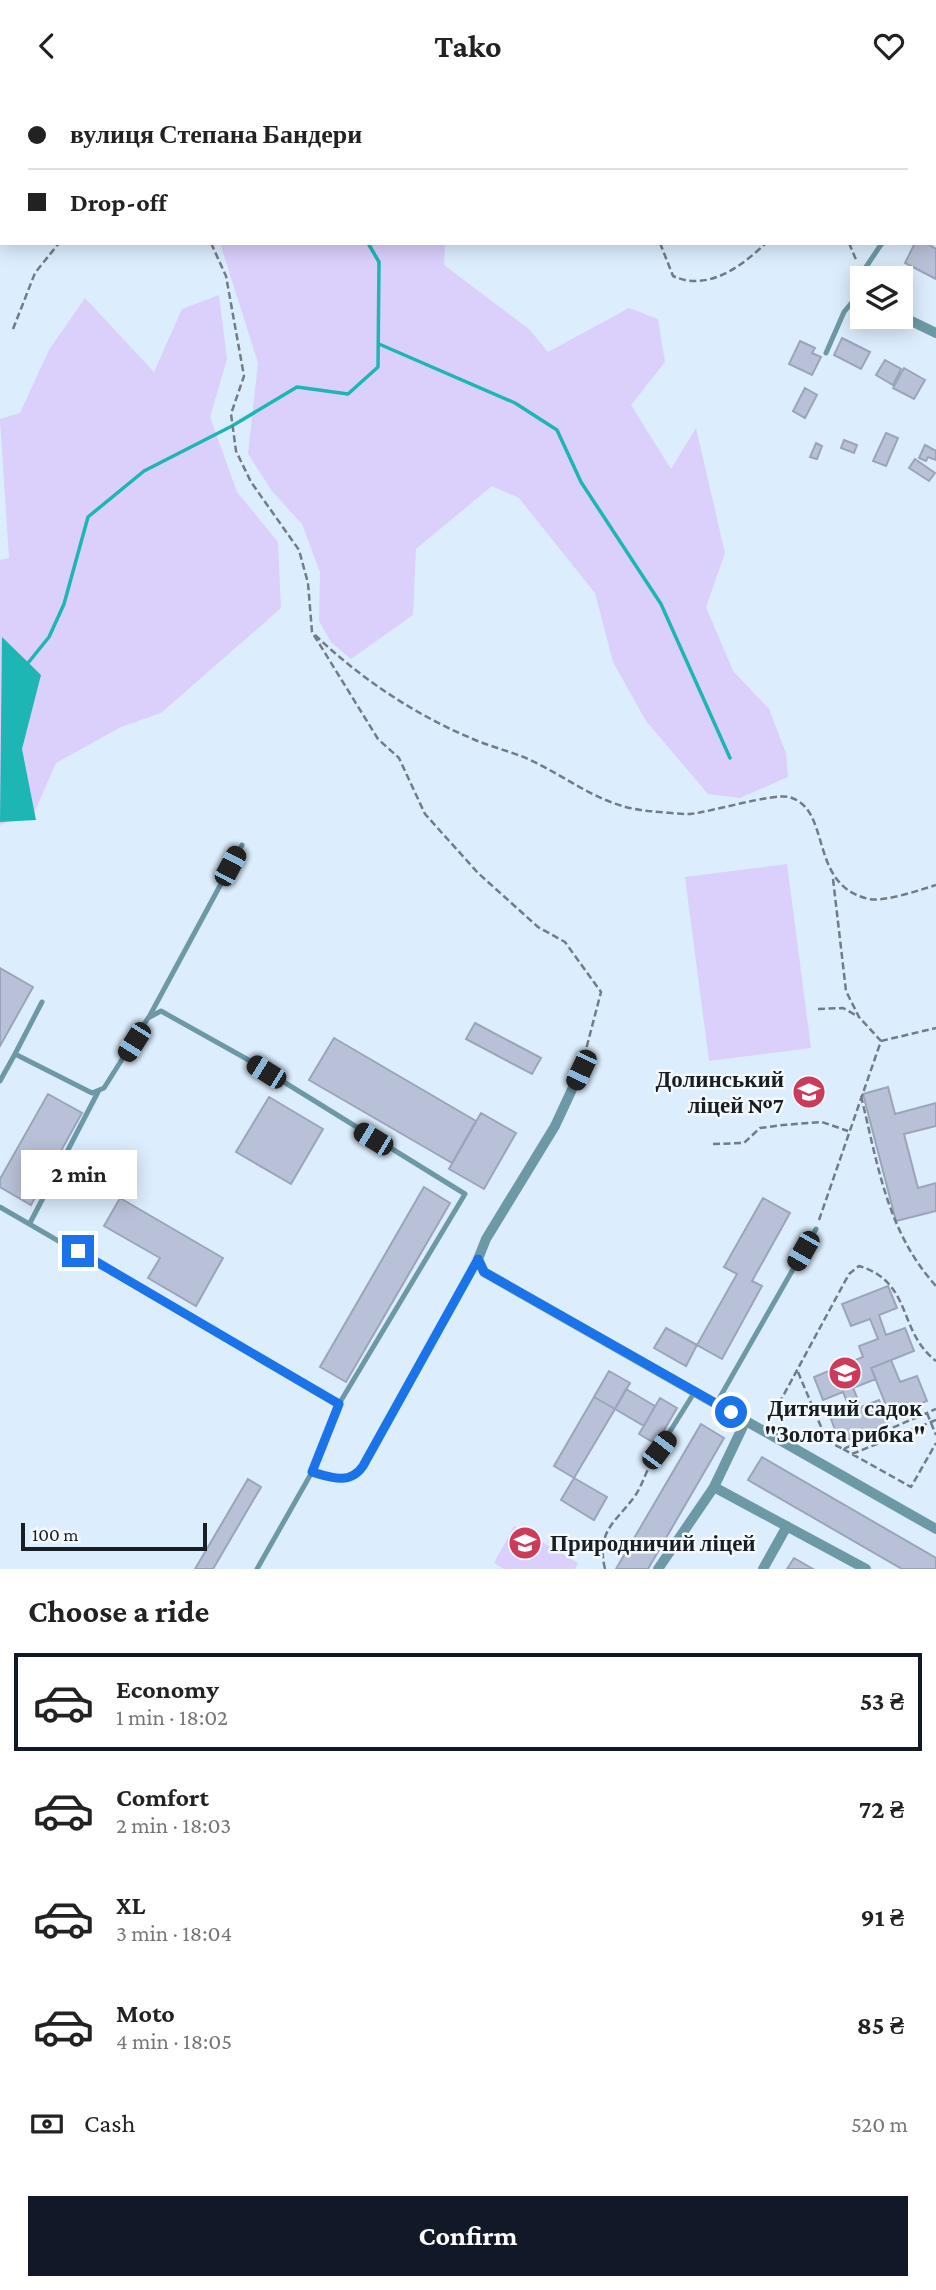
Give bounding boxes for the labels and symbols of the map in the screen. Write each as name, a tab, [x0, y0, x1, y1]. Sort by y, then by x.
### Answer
car	[211, 843, 250, 889]
car	[114, 1019, 155, 1065]
car	[563, 1047, 600, 1093]
car	[243, 1052, 290, 1092]
place label: Долинський ліцей №7	[655, 1066, 784, 1118]
school or university icon: Долинський ліцей №7	[790, 1073, 828, 1111]
car	[350, 1119, 397, 1159]
callout: 2 min	[20, 1149, 136, 1199]
car	[784, 1228, 823, 1274]
route end	[62, 1235, 94, 1267]
school or university icon: Дитячий садок "Золота рибка"	[826, 1354, 864, 1392]
place label: Дитячий садок "Золота рибка"	[765, 1395, 925, 1447]
route start	[715, 1396, 747, 1428]
car	[638, 1427, 681, 1473]
scale bar	[21, 1520, 206, 1552]
school or university icon: Природничий ліцей	[506, 1524, 544, 1562]
place label: Природничий ліцей	[550, 1530, 756, 1556]

